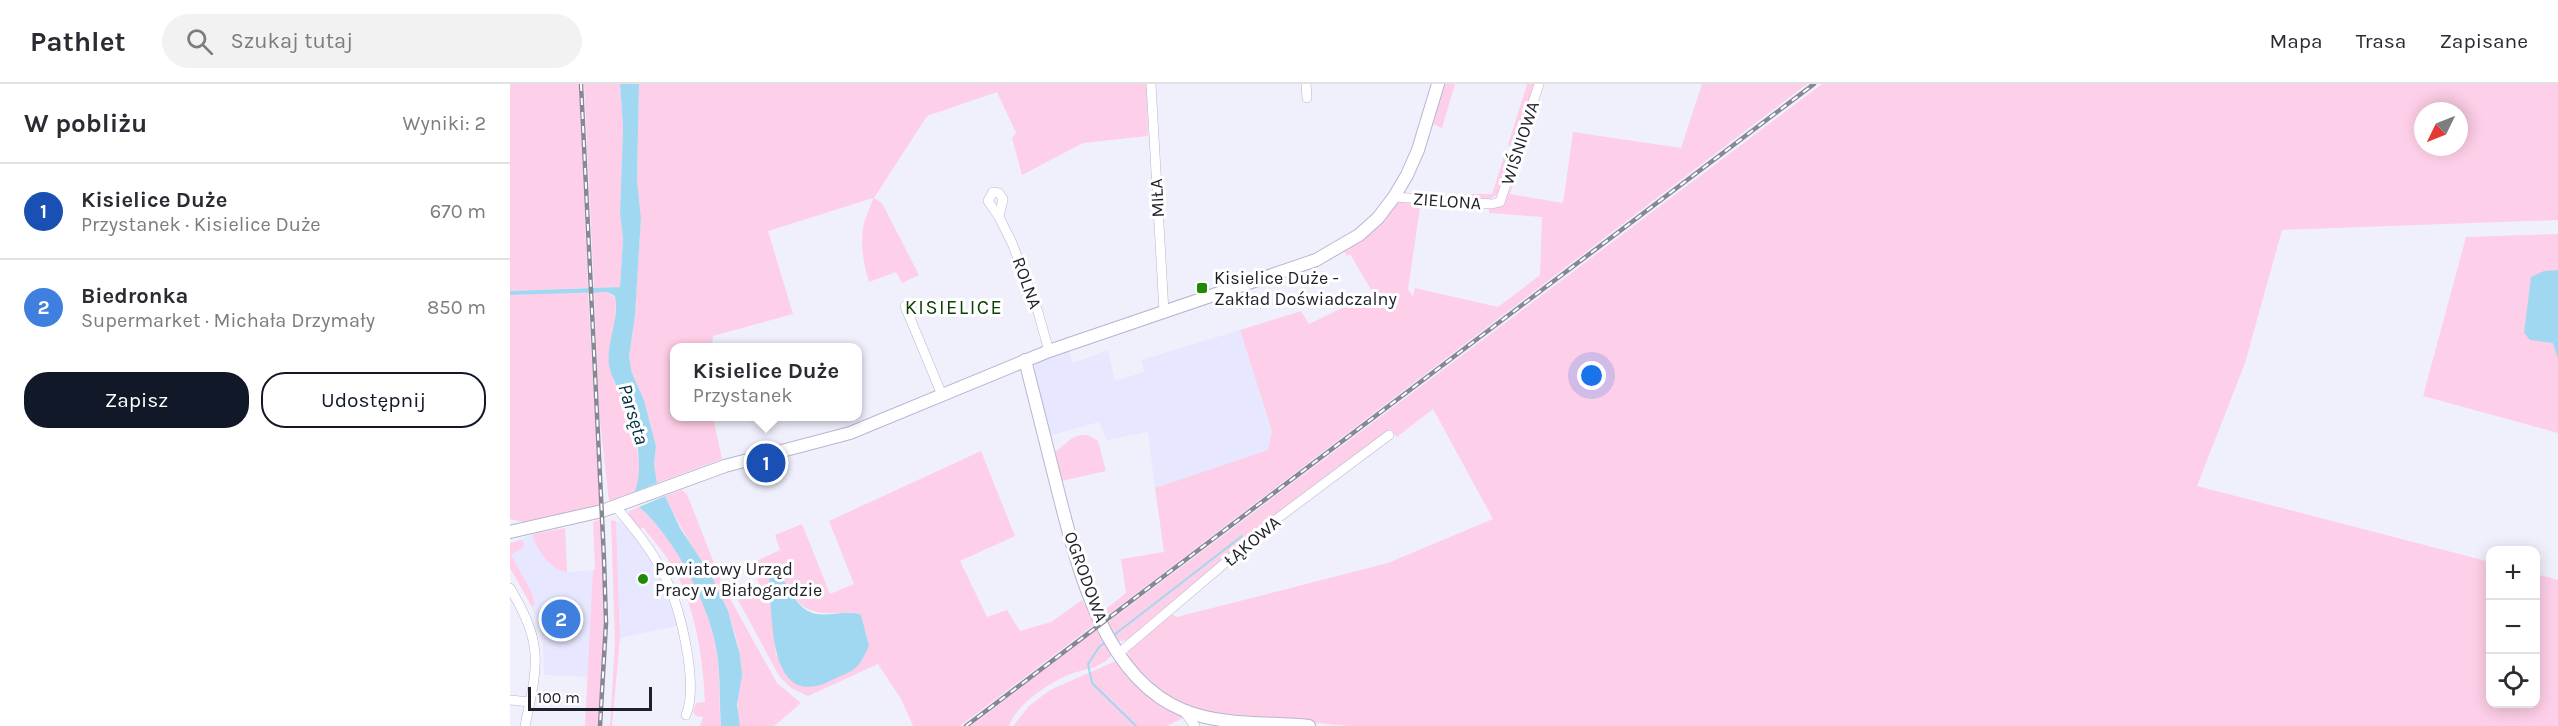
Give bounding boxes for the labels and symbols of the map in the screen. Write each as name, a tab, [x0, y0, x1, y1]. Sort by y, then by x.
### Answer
street label: WIŚNIOWA	[1495, 98, 1544, 188]
north arrow	[2414, 102, 2468, 156]
street label: MIŁA	[1145, 178, 1169, 218]
street label: ZIELONA	[1412, 188, 1482, 214]
street label: ROLNA	[1007, 254, 1047, 312]
place label: Kisielice Duże - Zakład Doświadczalny	[1214, 267, 1397, 310]
marker: Kisielice Duże - Zakład Doświadczalny	[1195, 281, 1209, 295]
district label: KISIELICE	[905, 296, 1003, 319]
your location	[1577, 361, 1606, 390]
water label: Parsęta	[613, 381, 654, 447]
pin: 1	[746, 440, 786, 485]
street label: ŁĄKOWA	[1219, 511, 1285, 571]
street label: OGRODOWA	[1059, 528, 1113, 626]
place label: Powiatowy Urząd Pracy w Białogardzie	[655, 558, 822, 601]
marker: Powiatowy Urząd Pracy w Białogardzie	[636, 572, 650, 586]
pin: 2	[542, 596, 580, 642]
scale bar	[528, 684, 652, 712]

